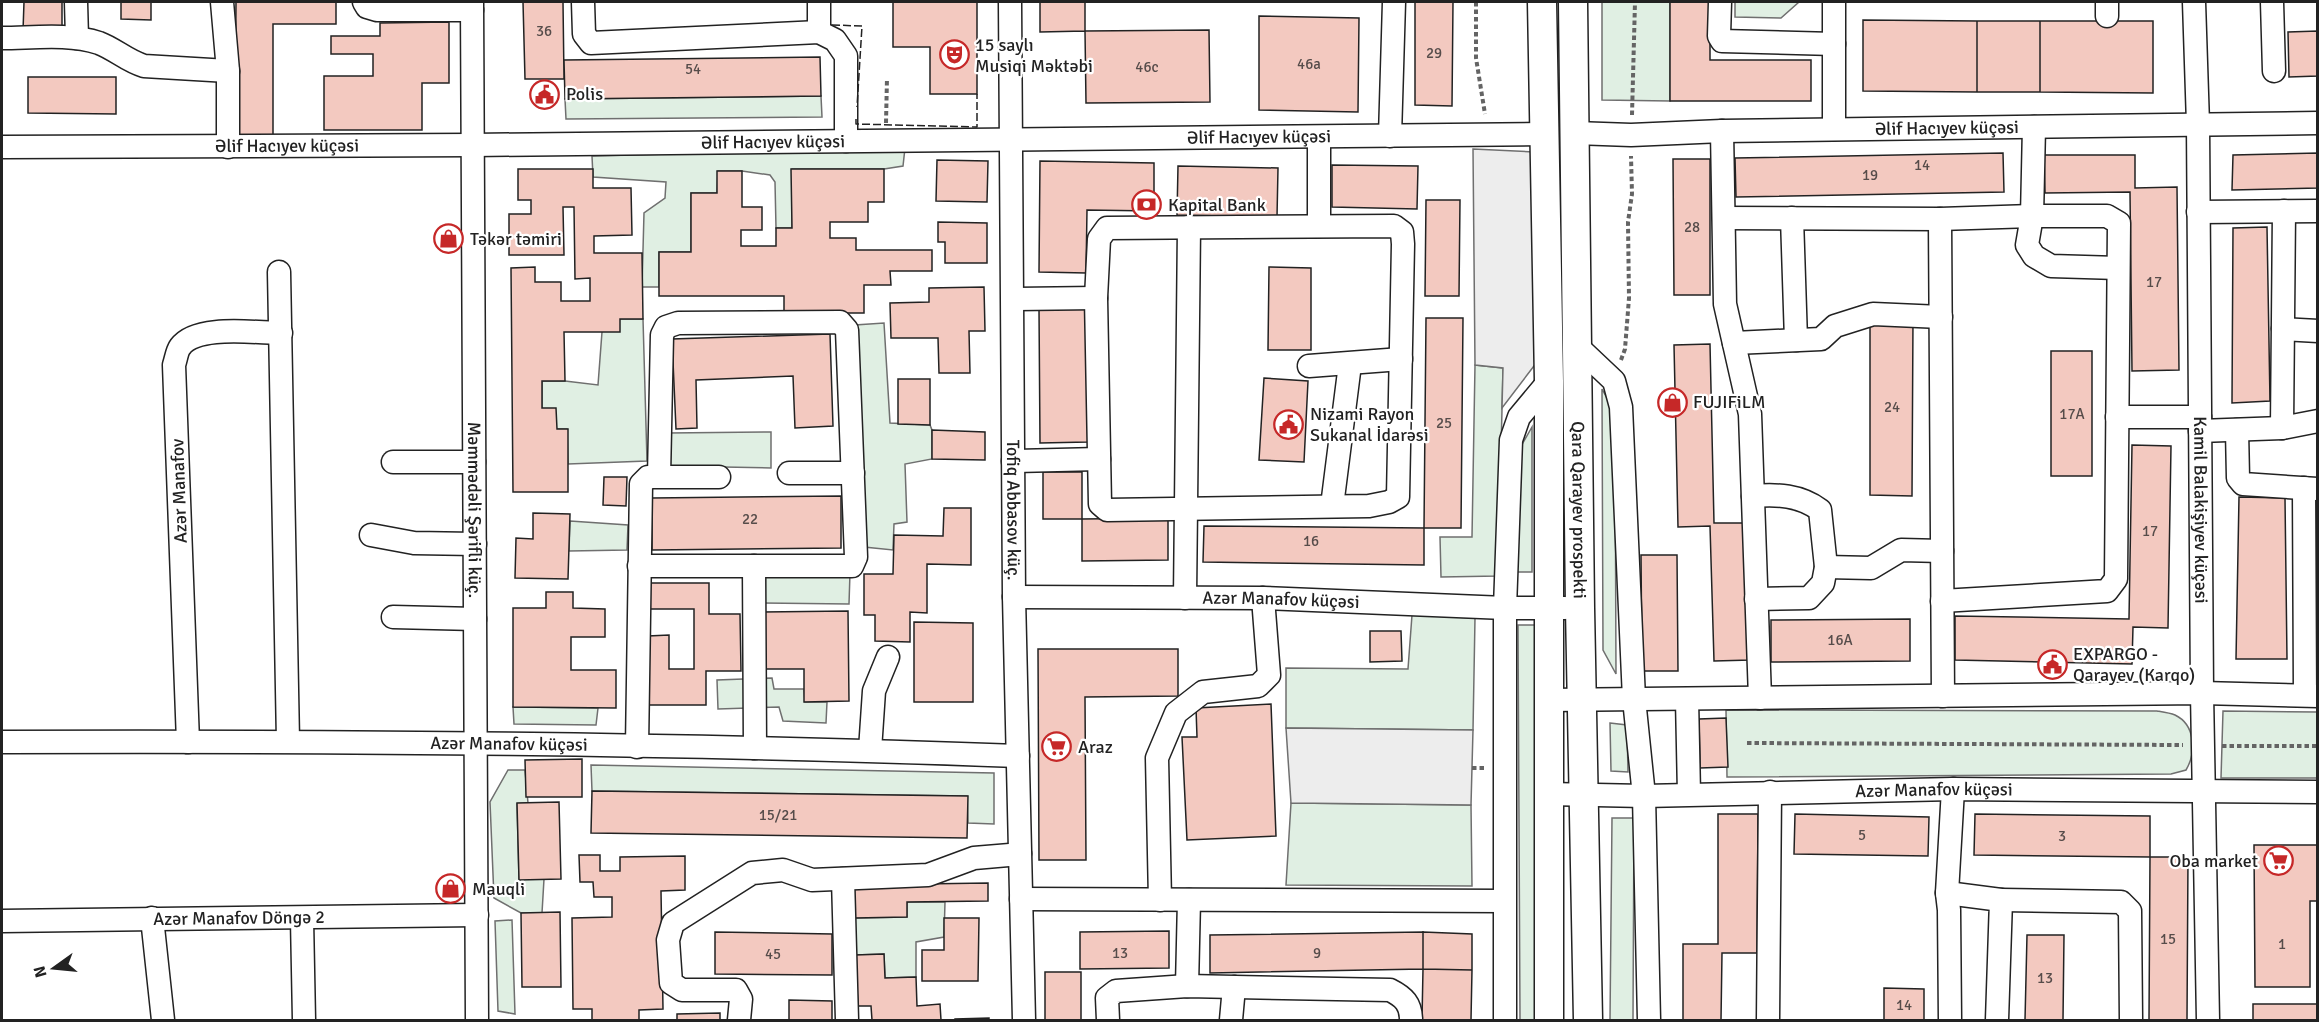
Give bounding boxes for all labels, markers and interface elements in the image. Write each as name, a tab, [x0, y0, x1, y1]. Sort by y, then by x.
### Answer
house number: 36	[536, 22, 552, 40]
place label: 15 saylı Musiqi Məktəbi	[975, 34, 1093, 77]
theatre icon: 15 saylı Musiqi Məktəbi	[938, 39, 970, 71]
house number: 29	[1426, 44, 1442, 62]
house number: 46a	[1297, 55, 1321, 73]
house number: 46c	[1135, 58, 1159, 76]
house number: 54	[685, 60, 701, 78]
public building icon: Polis	[529, 78, 561, 110]
place label: Polis	[566, 83, 603, 105]
street label: Əlif Hacıyev küçəsi	[1875, 116, 2019, 140]
street label: Əlif Hacıyev küçəsi	[1187, 125, 1331, 149]
street label: Əlif Hacıyev küçəsi	[701, 130, 845, 154]
street label: Əlif Hacıyev küçəsi	[215, 134, 359, 157]
house number: 14	[1914, 156, 1930, 174]
house number: 19	[1862, 166, 1878, 184]
bank icon: Kapital Bank	[1131, 189, 1163, 221]
place label: Kapital Bank	[1168, 194, 1266, 216]
house number: 28	[1684, 218, 1700, 236]
shop icon: Təkər təmiri	[433, 223, 465, 255]
place label: Təkər təmiri	[470, 228, 562, 250]
house number: 17	[2146, 273, 2162, 291]
shop icon: FUJIFiLM	[1656, 386, 1688, 418]
place label: FUJIFiLM	[1693, 391, 1765, 413]
house number: 24	[1884, 398, 1900, 416]
place label: Nizami Rayon Sukanal İdarəsi	[1310, 403, 1429, 446]
house number: 17A	[2059, 405, 2085, 423]
public building icon: Nizami Rayon Sukanal İdarəsi	[1273, 408, 1305, 440]
house number: 25	[1436, 414, 1452, 432]
street label: Kamil Balakişiyev küçəsi	[2189, 416, 2212, 604]
street label: Qara Qarayev prospekti	[1567, 421, 1591, 599]
street label: Məmmədəli Şərifli küç.	[463, 422, 486, 598]
street label: Azər Manafov	[166, 438, 192, 544]
street label: Tofiq Abbasov küç.	[1002, 440, 1025, 580]
house number: 22	[742, 510, 758, 528]
house number: 17	[2142, 522, 2158, 540]
house number: 16	[1303, 532, 1319, 550]
street label: Azər Manafov küçəsi	[1202, 587, 1360, 613]
house number: 16A	[1827, 631, 1853, 649]
place label: EXPARGO - Qarayev (Karqo)	[2073, 643, 2195, 686]
public building icon: EXPARGO - Qarayev (Karqo)	[2036, 648, 2068, 680]
supermarket icon: Araz	[1041, 731, 1073, 763]
street label: Azər Manafov küçəsi	[430, 732, 588, 756]
place label: Araz	[1078, 736, 1113, 758]
street label: Azər Manafov küçəsi	[1855, 778, 2013, 802]
house number: 15/21	[759, 806, 797, 824]
house number: 5	[1858, 826, 1866, 844]
house number: 3	[2058, 827, 2066, 845]
supermarket icon: Oba market	[2263, 845, 2295, 877]
place label: Oba market	[2169, 850, 2258, 872]
shop icon: Mauqli	[435, 873, 467, 905]
place label: Mauqli	[472, 878, 525, 900]
street label: Azər Manafov Döngə 2	[153, 906, 325, 930]
house number: 15	[2160, 930, 2176, 948]
house number: 1	[2278, 935, 2286, 953]
north arrow	[24, 938, 84, 998]
house number: 13	[1112, 944, 1128, 962]
house number: 9	[1313, 944, 1321, 962]
house number: 45	[765, 945, 781, 963]
text: N	[29, 964, 52, 980]
house number: 13	[2037, 969, 2053, 987]
house number: 14	[1896, 996, 1912, 1014]

